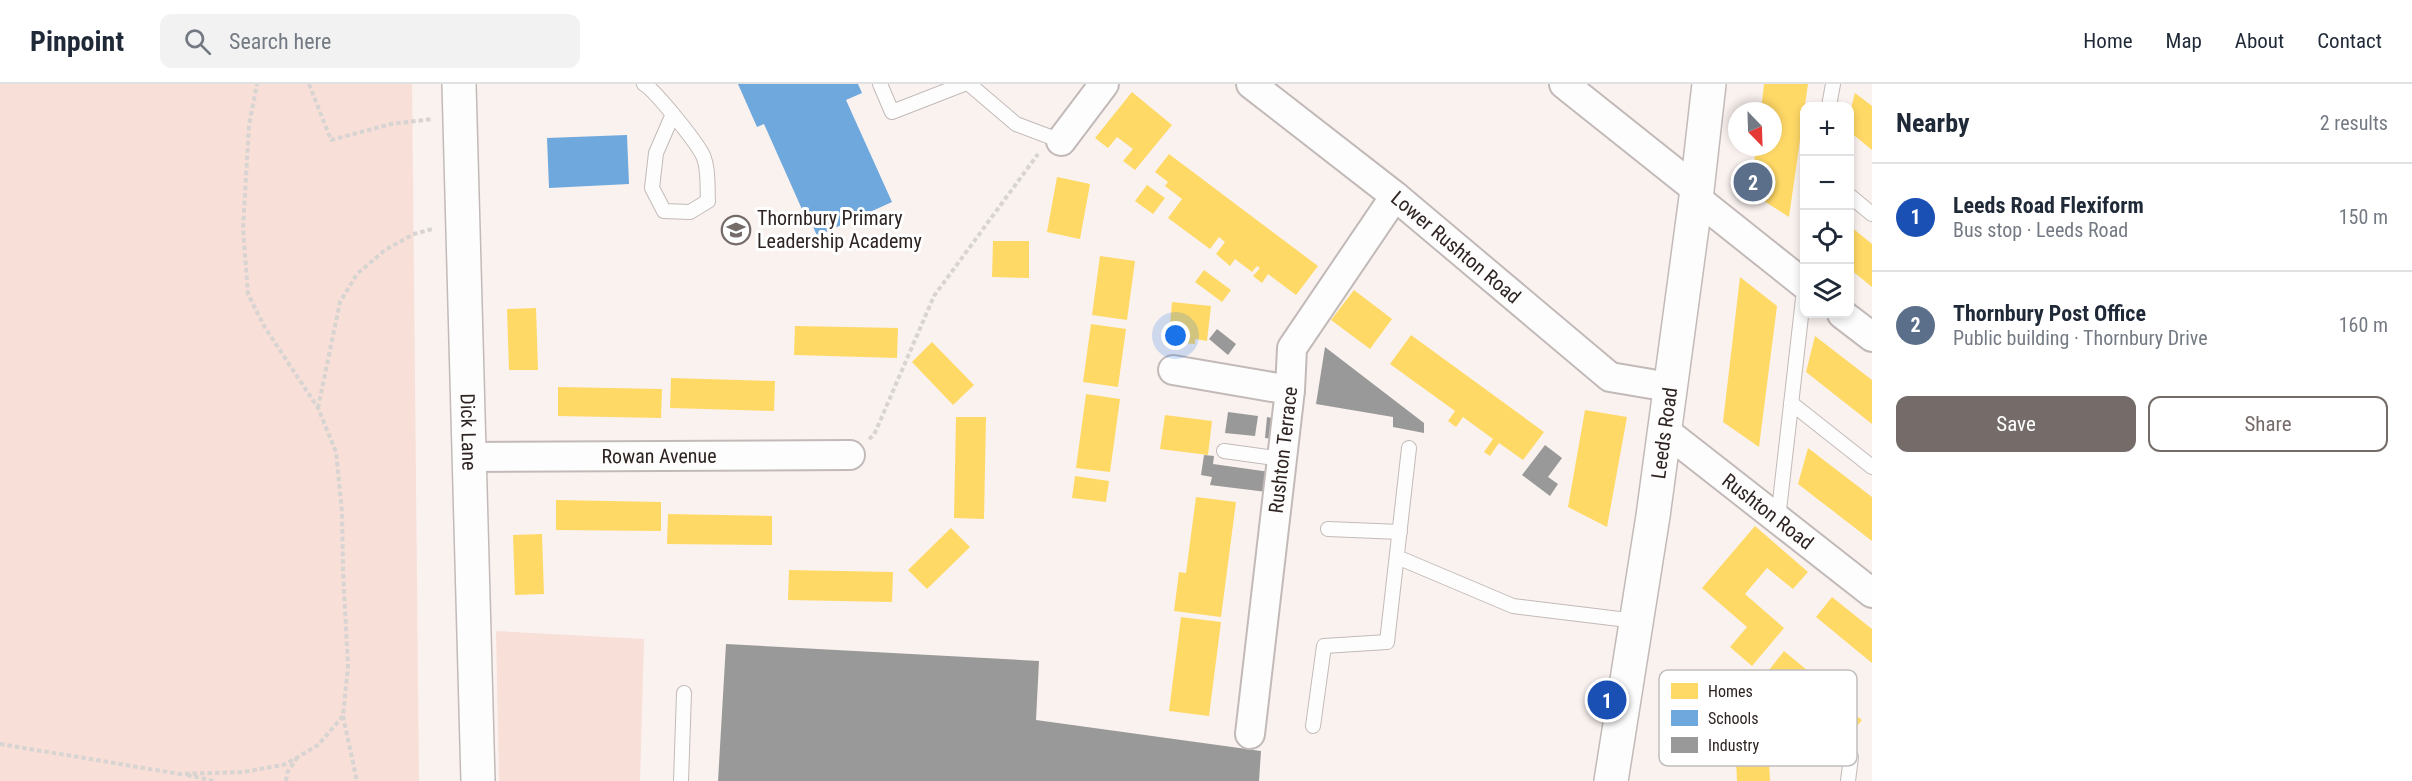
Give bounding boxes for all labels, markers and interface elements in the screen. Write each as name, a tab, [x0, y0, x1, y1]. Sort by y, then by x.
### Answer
search box	[160, 14, 580, 68]
text: Pinpoint	[30, 25, 124, 58]
icon: search	[181, 25, 214, 58]
text: Search here	[229, 29, 331, 54]
text: Home	[2083, 29, 2133, 53]
text: Map	[2166, 29, 2202, 53]
text: About	[2235, 29, 2284, 53]
text: Contact	[2317, 29, 2382, 53]
north arrow	[1728, 102, 1782, 156]
map controls	[1800, 102, 1854, 318]
button: +	[1800, 102, 1854, 156]
text: Nearby	[1896, 108, 1970, 138]
text: 2 results	[2320, 111, 2388, 135]
button: −	[1800, 156, 1854, 210]
pin: 2	[1734, 160, 1772, 204]
street label: Lower Rushton Road	[1386, 186, 1526, 309]
text: Leeds Road Flexiform	[1953, 193, 2144, 218]
text: 1	[1910, 205, 1921, 229]
text: 150 m	[2339, 205, 2388, 229]
place label: Thornbury Primary Leadership Academy	[757, 206, 922, 253]
button: locate	[1800, 210, 1854, 264]
school or university icon: Thornbury Primary Leadership Academy	[720, 214, 752, 246]
text: Bus stop · Leeds Road	[1953, 218, 2128, 242]
button: layers	[1800, 264, 1854, 318]
text: Thornbury Post Office	[1953, 301, 2146, 326]
text: 2	[1910, 313, 1921, 337]
text: 160 m	[2339, 313, 2388, 337]
your location	[1161, 321, 1190, 350]
text: Public building · Thornbury Drive	[1953, 326, 2208, 350]
street label: Rushton Terrace	[1264, 385, 1302, 515]
street label: Leeds Road	[1646, 386, 1682, 480]
street label: Dick Lane	[455, 393, 482, 471]
button: Save	[1896, 396, 2136, 452]
button: Share	[2148, 396, 2388, 452]
street label: Rowan Avenue	[601, 444, 717, 468]
street label: Rushton Road	[1717, 468, 1818, 555]
legend	[1659, 670, 1857, 766]
pin: 1	[1588, 678, 1626, 722]
text: Homes	[1708, 682, 1753, 701]
text: Schools	[1708, 709, 1758, 728]
text: Industry	[1708, 736, 1759, 755]

